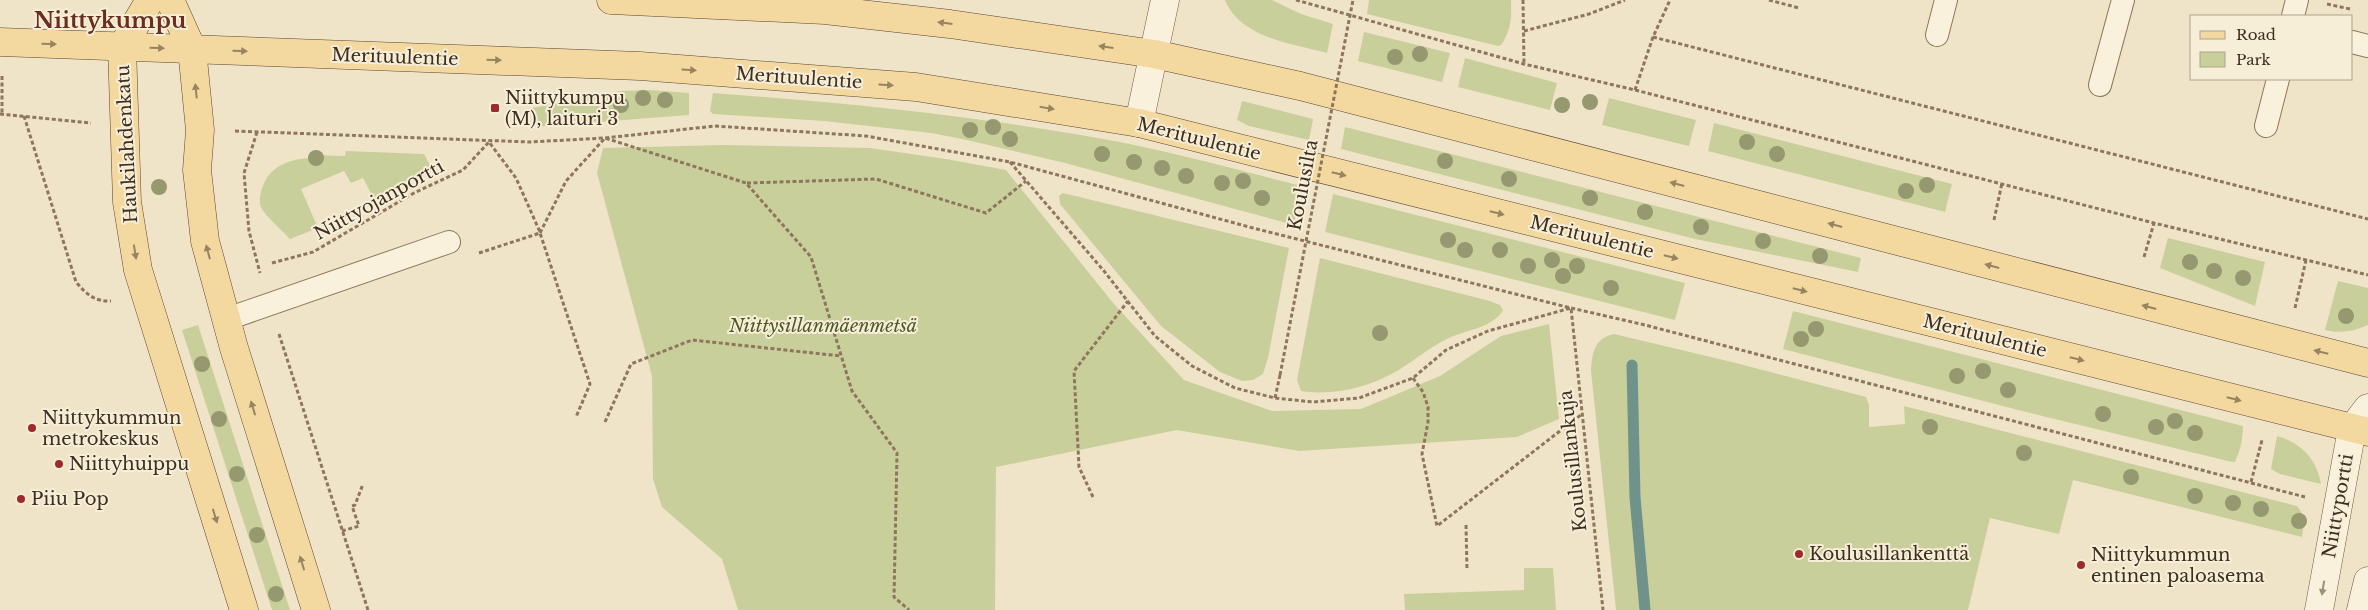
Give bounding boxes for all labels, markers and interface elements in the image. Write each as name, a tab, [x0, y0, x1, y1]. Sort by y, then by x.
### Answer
district label: Niittykumpu	[34, 7, 187, 34]
legend	[2190, 15, 2353, 80]
one-way arrow	[937, 19, 953, 27]
text: Road	[2236, 25, 2276, 44]
one-way arrow	[41, 40, 57, 48]
one-way arrow	[1098, 42, 1114, 50]
one-way arrow	[149, 44, 165, 52]
street label: Merituulentie	[331, 44, 459, 70]
one-way arrow	[233, 47, 249, 55]
text: Park	[2236, 50, 2272, 69]
one-way arrow	[486, 57, 502, 65]
street label: Merituulentie	[735, 63, 863, 93]
street label: Haukilahdenkatu	[112, 64, 142, 224]
one-way arrow	[681, 66, 697, 74]
one-way arrow	[878, 81, 894, 89]
one-way arrow	[192, 83, 200, 99]
place label: Niittykumpu (M), laituri 3	[505, 87, 625, 130]
marker: Niittykumpu (M), laituri 3	[489, 102, 501, 114]
one-way arrow	[1039, 104, 1055, 112]
street label: Merituulentie	[1135, 113, 1263, 165]
street label: Koulusilta	[1283, 138, 1323, 232]
street label: Niittyojanportti	[310, 155, 448, 245]
one-way arrow	[1332, 170, 1347, 178]
one-way arrow	[1670, 180, 1685, 188]
one-way arrow	[1489, 209, 1504, 217]
street label: Merituulentie	[1528, 211, 1656, 263]
one-way arrow	[1827, 221, 1842, 229]
one-way arrow	[131, 244, 139, 260]
one-way arrow	[204, 245, 212, 260]
one-way arrow	[1664, 253, 1679, 261]
one-way arrow	[1984, 262, 1999, 270]
one-way arrow	[1793, 286, 1808, 294]
one-way arrow	[2142, 303, 2157, 311]
street label: Merituulentie	[1921, 310, 2049, 362]
park label: Niittysillanmäenmetsä	[728, 315, 917, 337]
one-way arrow	[2313, 347, 2328, 355]
one-way arrow	[2069, 355, 2084, 363]
street label: Koulusillankuja	[1555, 389, 1591, 533]
one-way arrow	[2227, 395, 2242, 403]
one-way arrow	[249, 401, 257, 416]
place label: Niittykummun metrokeskus	[42, 407, 182, 450]
marker: Niittykummun metrokeskus	[26, 422, 38, 434]
street label: Niittyportti	[2318, 452, 2358, 560]
place label: Niittyhuippu	[69, 453, 189, 475]
marker: Niittyhuippu	[53, 458, 65, 470]
place label: Piiu Pop	[31, 488, 109, 510]
marker: Piiu Pop	[15, 493, 27, 505]
one-way arrow	[211, 509, 219, 524]
place label: Koulusillankenttä	[1809, 543, 1969, 565]
place label: Niittykummun entinen paloasema	[2091, 544, 2265, 587]
marker: Koulusillankenttä	[1793, 548, 1805, 560]
one-way arrow	[297, 556, 305, 571]
marker: Niittykummun entinen paloasema	[2075, 559, 2087, 571]
one-way arrow	[2319, 580, 2327, 596]

